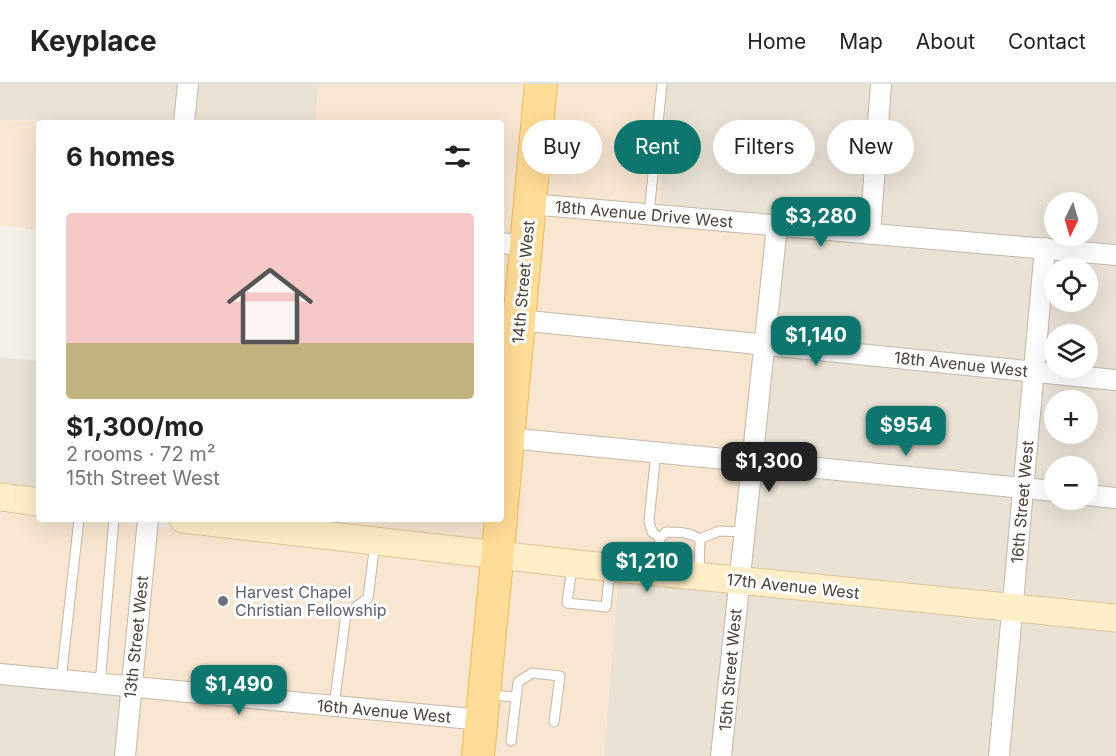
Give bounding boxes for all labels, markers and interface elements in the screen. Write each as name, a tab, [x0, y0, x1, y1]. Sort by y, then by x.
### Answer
text: Keyplace	[30, 24, 157, 58]
text: Home	[747, 29, 806, 54]
text: Map	[839, 29, 883, 54]
text: About	[916, 29, 975, 54]
text: Contact	[1008, 29, 1086, 54]
chip: Buy	[522, 120, 602, 174]
chip: Rent	[614, 120, 701, 174]
chip: Filters	[713, 120, 815, 174]
chip: New	[827, 120, 914, 174]
icon: filters	[441, 140, 474, 173]
text: 6 homes	[66, 141, 175, 172]
north arrow	[1044, 192, 1098, 246]
map controls	[1044, 192, 1098, 510]
street label: 18th Avenue Drive West	[554, 196, 734, 232]
pin: $3,280	[772, 197, 870, 248]
text: $3,280	[785, 204, 857, 228]
street label: 14th Street West	[508, 220, 538, 344]
icon: home	[216, 252, 324, 360]
button: locate	[1044, 258, 1098, 312]
pin: $1,140	[767, 316, 865, 367]
text: $1,140	[785, 323, 847, 347]
button: layers	[1044, 324, 1098, 378]
street label: 18th Avenue West	[893, 347, 1029, 381]
button: +	[1044, 390, 1098, 444]
pin: $954	[870, 406, 942, 457]
text: $1,300/mo	[66, 411, 204, 442]
text: $954	[880, 413, 932, 437]
street label: 16th Street West	[1007, 440, 1037, 564]
text: 2 rooms · 72 m²	[66, 442, 216, 466]
pin: $1,300	[720, 442, 818, 493]
text: $1,300	[735, 449, 803, 473]
button: −	[1044, 456, 1098, 510]
text: 15th Street West	[66, 466, 220, 490]
pin: $1,210	[598, 542, 696, 593]
text: $1,210	[615, 549, 679, 573]
street label: 17th Avenue West	[726, 569, 860, 603]
street label: 13th Street West	[120, 575, 152, 699]
place label: Harvest Chapel Christian Fellowship	[235, 582, 387, 620]
marker: Harvest Chapel Christian Fellowship	[216, 594, 230, 608]
street label: 15th Street West	[715, 608, 745, 732]
pin: $1,490	[190, 665, 288, 716]
text: $1,490	[205, 672, 273, 696]
street label: 16th Avenue West	[316, 695, 452, 727]

